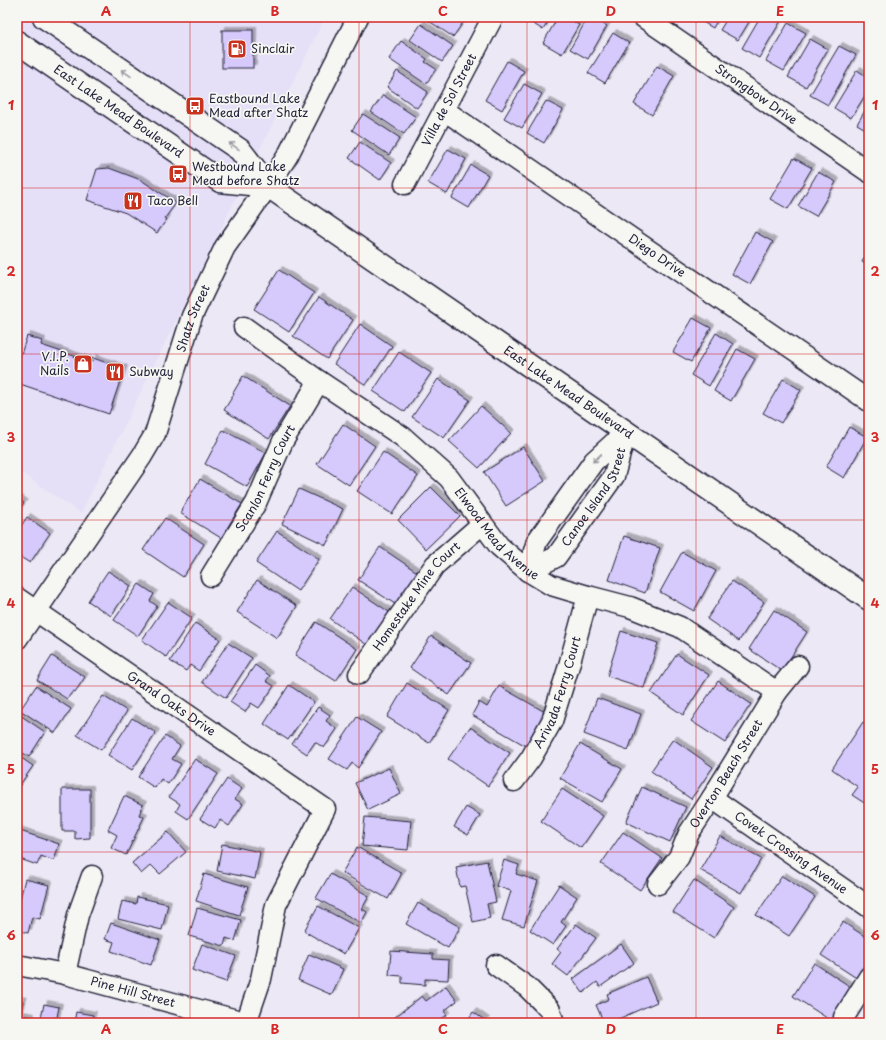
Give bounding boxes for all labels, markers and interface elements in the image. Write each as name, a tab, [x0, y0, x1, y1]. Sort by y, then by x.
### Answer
text: A	[101, 1, 111, 20]
text: B	[271, 1, 280, 20]
text: C	[438, 1, 448, 20]
text: D	[606, 1, 616, 20]
text: E	[776, 1, 784, 20]
fuel station icon: Sinclair	[226, 38, 248, 60]
place label: Sinclair	[251, 39, 295, 57]
street label: Villa de Sol Street	[417, 50, 480, 149]
street label: Strongbow Drive	[712, 59, 801, 128]
street label: East Lake Mead Boulevard	[51, 60, 188, 162]
one-way arrow	[121, 69, 132, 77]
place label: Eastbound Lake Mead after Shatz	[209, 89, 308, 121]
text: 1	[8, 95, 14, 114]
bus stop icon: Eastbound Lake Mead after Shatz	[184, 95, 206, 117]
text: 1	[872, 95, 878, 114]
one-way arrow	[229, 142, 240, 150]
place label: Westbound Lake Mead before Shatz	[192, 157, 300, 189]
bus stop icon: Westbound Lake Mead before Shatz	[167, 163, 189, 185]
restaurant icon: Taco Bell	[122, 190, 144, 212]
place label: Taco Bell	[147, 191, 198, 209]
street label: Diego Drive	[625, 229, 690, 281]
text: 2	[6, 261, 16, 280]
text: 2	[870, 261, 880, 280]
street label: Shatz Street	[171, 281, 214, 354]
street label: East Lake Mead Boulevard	[501, 341, 638, 443]
place label: V.I.P. Nails	[40, 347, 70, 379]
shop icon: V.I.P. Nails	[72, 353, 94, 375]
restaurant icon: Subway	[104, 361, 126, 383]
place label: Subway	[129, 362, 174, 380]
street label: Scanlon Ferry Court	[230, 421, 299, 535]
text: 3	[7, 427, 16, 446]
text: 3	[871, 427, 880, 446]
street label: Canoe Island Street	[556, 445, 629, 550]
one-way arrow	[592, 454, 602, 463]
street label: Elwood Mead Avenue	[451, 483, 543, 584]
street label: Homestake Mine Court	[368, 537, 464, 654]
text: 4	[7, 593, 16, 612]
text: 4	[871, 593, 880, 612]
street label: Arivada Ferry Court	[528, 634, 585, 751]
street label: Grand Oaks Drive	[124, 666, 220, 740]
street label: Overton Beach Street	[685, 715, 766, 831]
text: 5	[7, 759, 15, 778]
text: 5	[871, 759, 879, 778]
street label: Covek Crossing Avenue	[731, 806, 852, 898]
text: 6	[6, 925, 16, 944]
text: 6	[870, 925, 880, 944]
street label: Pine Hill Street	[89, 971, 177, 1011]
text: A	[101, 1019, 111, 1038]
text: B	[271, 1019, 280, 1038]
text: C	[438, 1019, 448, 1038]
text: D	[606, 1019, 616, 1038]
text: E	[776, 1019, 784, 1038]

